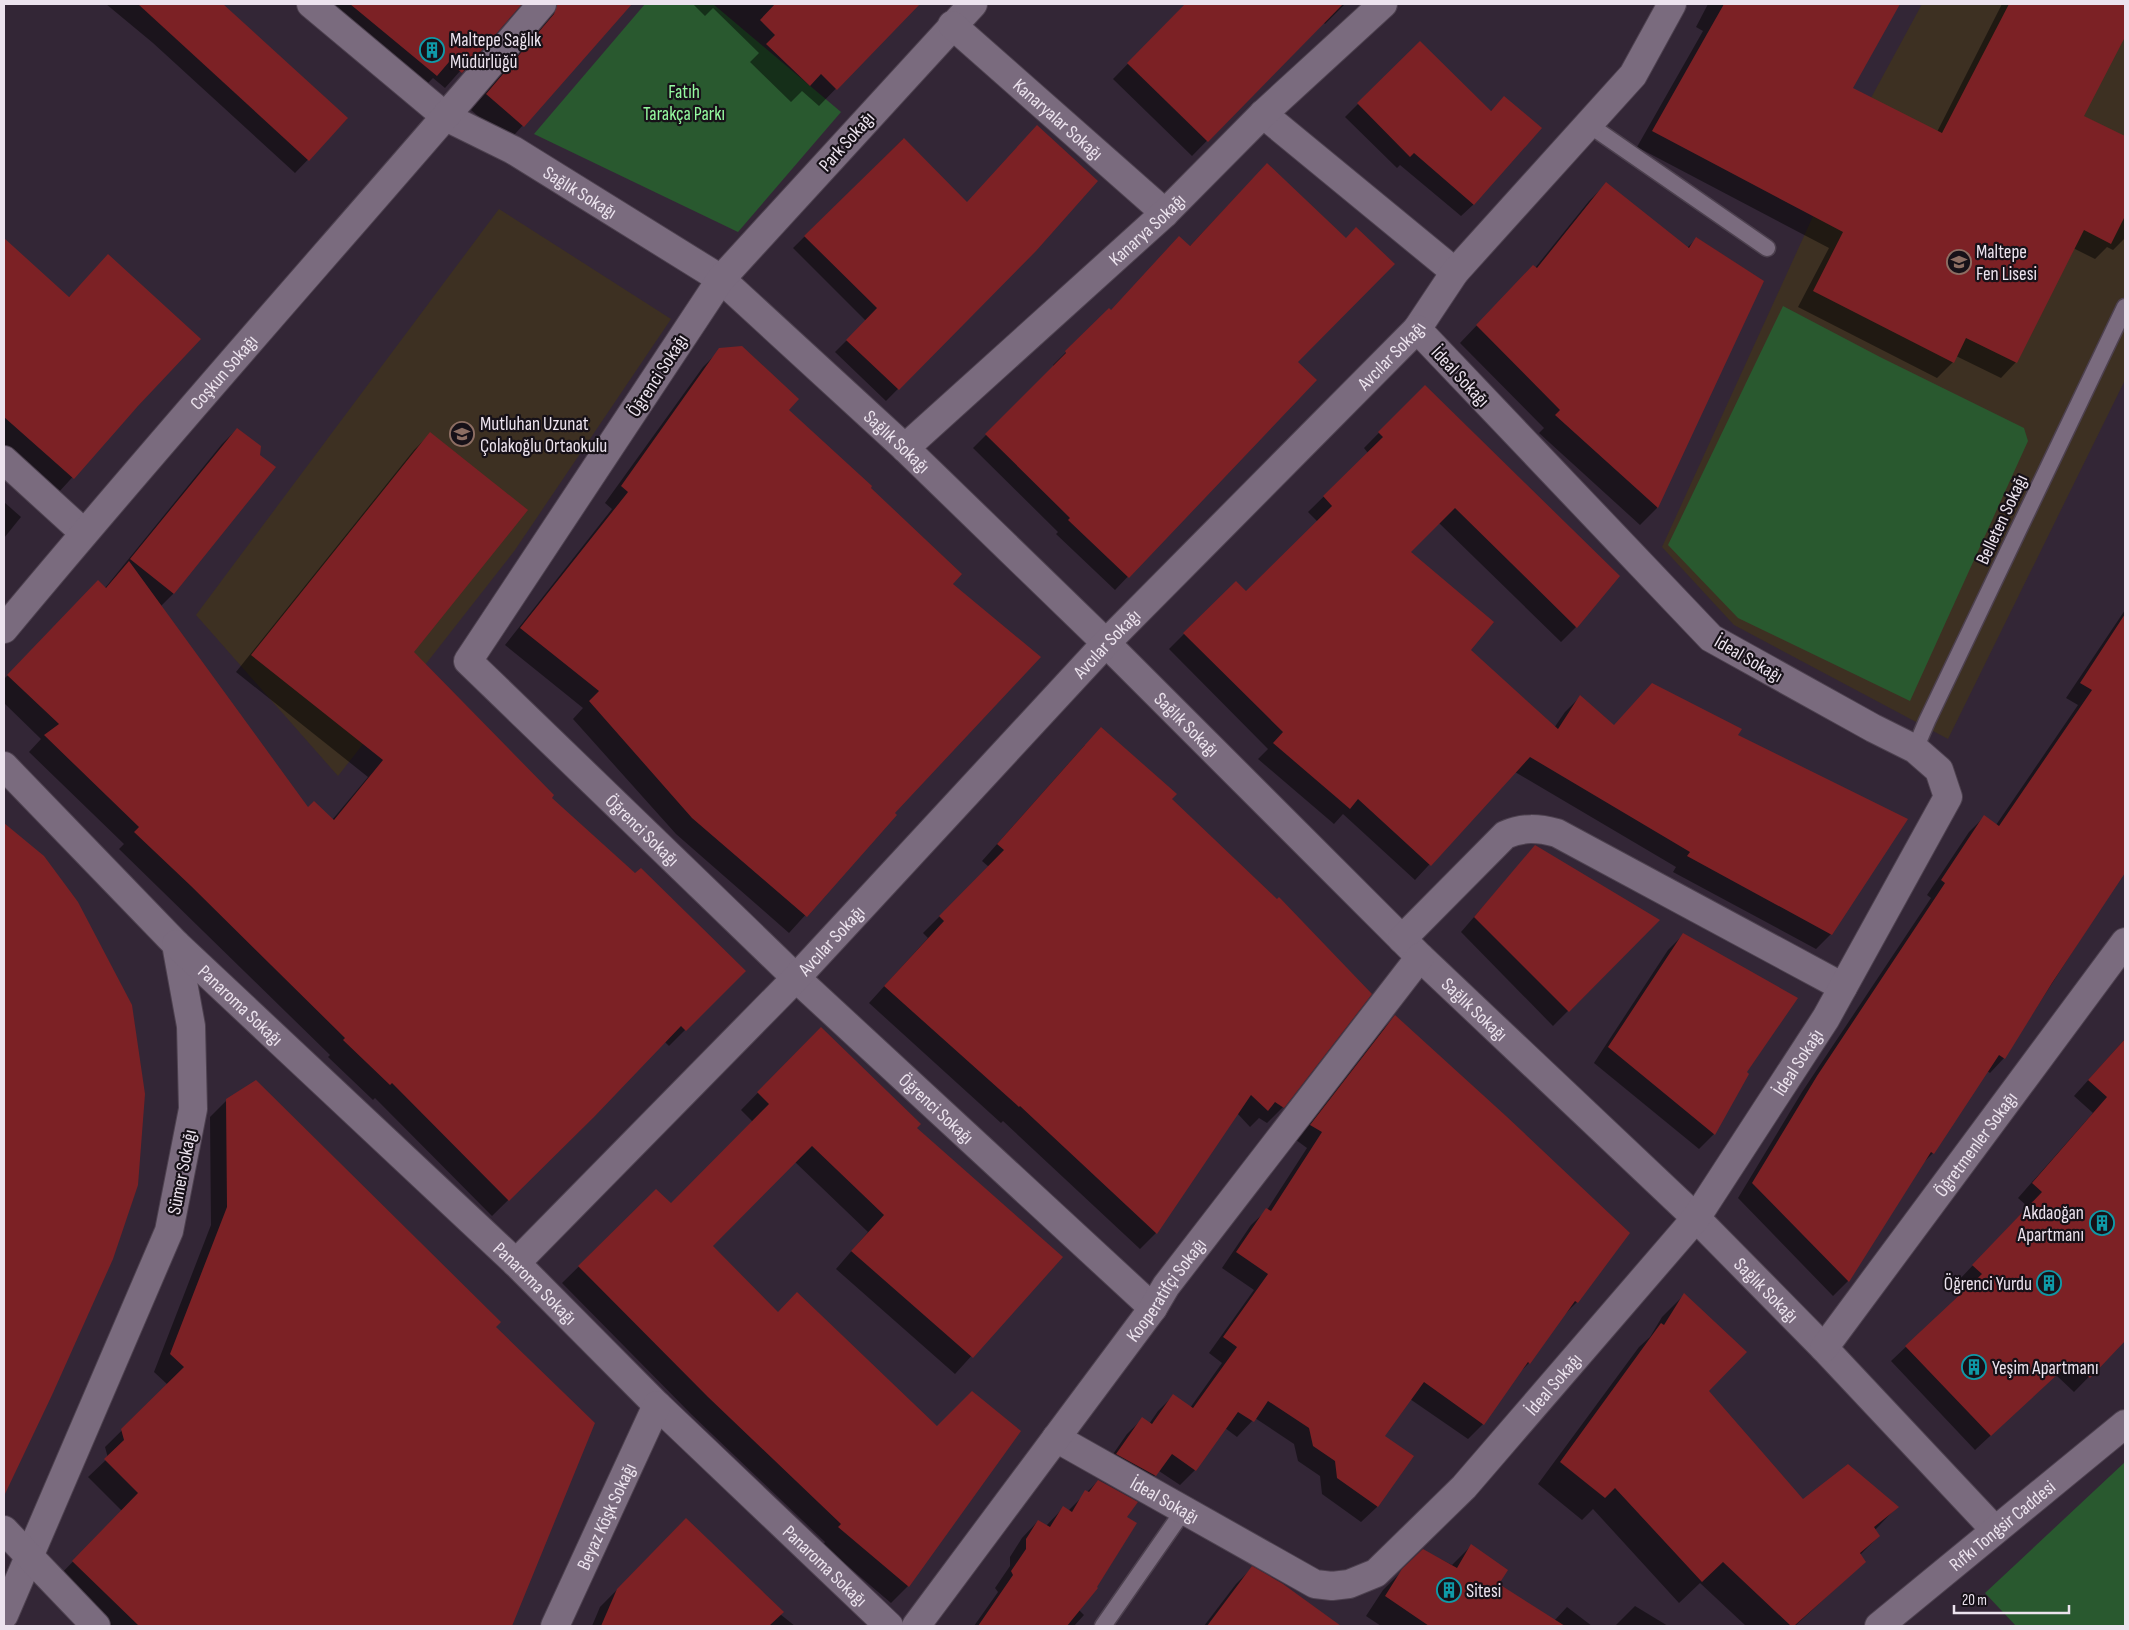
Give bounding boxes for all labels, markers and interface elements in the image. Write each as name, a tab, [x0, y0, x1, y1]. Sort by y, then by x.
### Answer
place label: Maltepe Sağlık Müdürlüğü	[450, 29, 542, 74]
building icon: Maltepe Sağlık Müdürlüğü	[419, 37, 445, 63]
street label: Kanaryalar Sokağı	[1008, 74, 1107, 166]
park label: Fatıh Tarakça Parkı	[643, 81, 725, 126]
street label: Park Sokağı	[814, 107, 880, 177]
street label: Sağlık Sokağı	[539, 162, 621, 224]
street label: Kanarya Sokağı	[1105, 189, 1191, 271]
place label: Maltepe Fen Lisesi	[1976, 241, 2037, 286]
school or university icon: Maltepe Fen Lisesi	[1946, 249, 1972, 275]
street label: Avcılar Sokağı	[1353, 318, 1432, 396]
street label: Coşkun Sokağı	[186, 330, 263, 415]
street label: Öğrenci Sokağı	[623, 330, 693, 421]
street label: İdeal Sokağı	[1426, 342, 1494, 412]
street label: Sağlık Sokağı	[858, 406, 934, 479]
place label: Mutluhan Uzunat Çolakoğlu Ortaokulu	[480, 413, 607, 458]
school or university icon: Mutluhan Uzunat Çolakoğlu Ortaokulu	[449, 421, 475, 447]
street label: Belleten Sokağı	[1971, 471, 2033, 568]
street label: Avcılar Sokağı	[1068, 605, 1146, 685]
street label: İdeal Sokağı	[1710, 631, 1786, 688]
street label: Sağlık Sokağı	[1149, 688, 1223, 762]
street label: Öğrenci Sokağı	[600, 790, 683, 872]
street label: Avcılar Sokağı	[793, 901, 870, 982]
street label: Panaroma Sokağı	[193, 961, 287, 1051]
street label: Sağlık Sokağı	[1436, 973, 1512, 1047]
street label: İdeal Sokağı	[1769, 1025, 1829, 1101]
street label: Öğrenci Sokağı	[893, 1069, 978, 1150]
street label: Öğretmenler Sokağı	[1930, 1088, 2023, 1202]
street label: Sümer Sokağı	[163, 1128, 202, 1217]
place label: Akdaoğan Apartmanı	[2017, 1202, 2084, 1247]
building icon: Akdaoğan Apartmanı	[2089, 1210, 2115, 1236]
street label: Kooperatifçi Sokağı	[1122, 1234, 1212, 1347]
street label: Panaroma Sokağı	[488, 1238, 581, 1330]
street label: Sağlık Sokağı	[1729, 1253, 1803, 1328]
building icon: Öğrenci Yurdu	[2036, 1270, 2062, 1296]
place label: Öğrenci Yurdu	[1944, 1273, 2032, 1296]
street label: İdeal Sokağı	[1521, 1349, 1587, 1421]
building icon: Yeşim Apartmanı	[1961, 1354, 1987, 1380]
place label: Yeşim Apartmanı	[1992, 1357, 2098, 1380]
street label: Beyaz Köşk Sokağı	[572, 1460, 642, 1574]
street label: İdeal Sokağı	[1126, 1472, 1203, 1529]
street label: Rıfkı Tongsir Caddesi	[1945, 1476, 2061, 1577]
street label: Panaroma Sokağı	[777, 1521, 871, 1612]
building icon: Sitesi	[1436, 1577, 1462, 1603]
place label: Sitesi	[1466, 1580, 1501, 1603]
scale bar	[1954, 1582, 2069, 1614]
text: 20 m	[1962, 1591, 1987, 1610]

